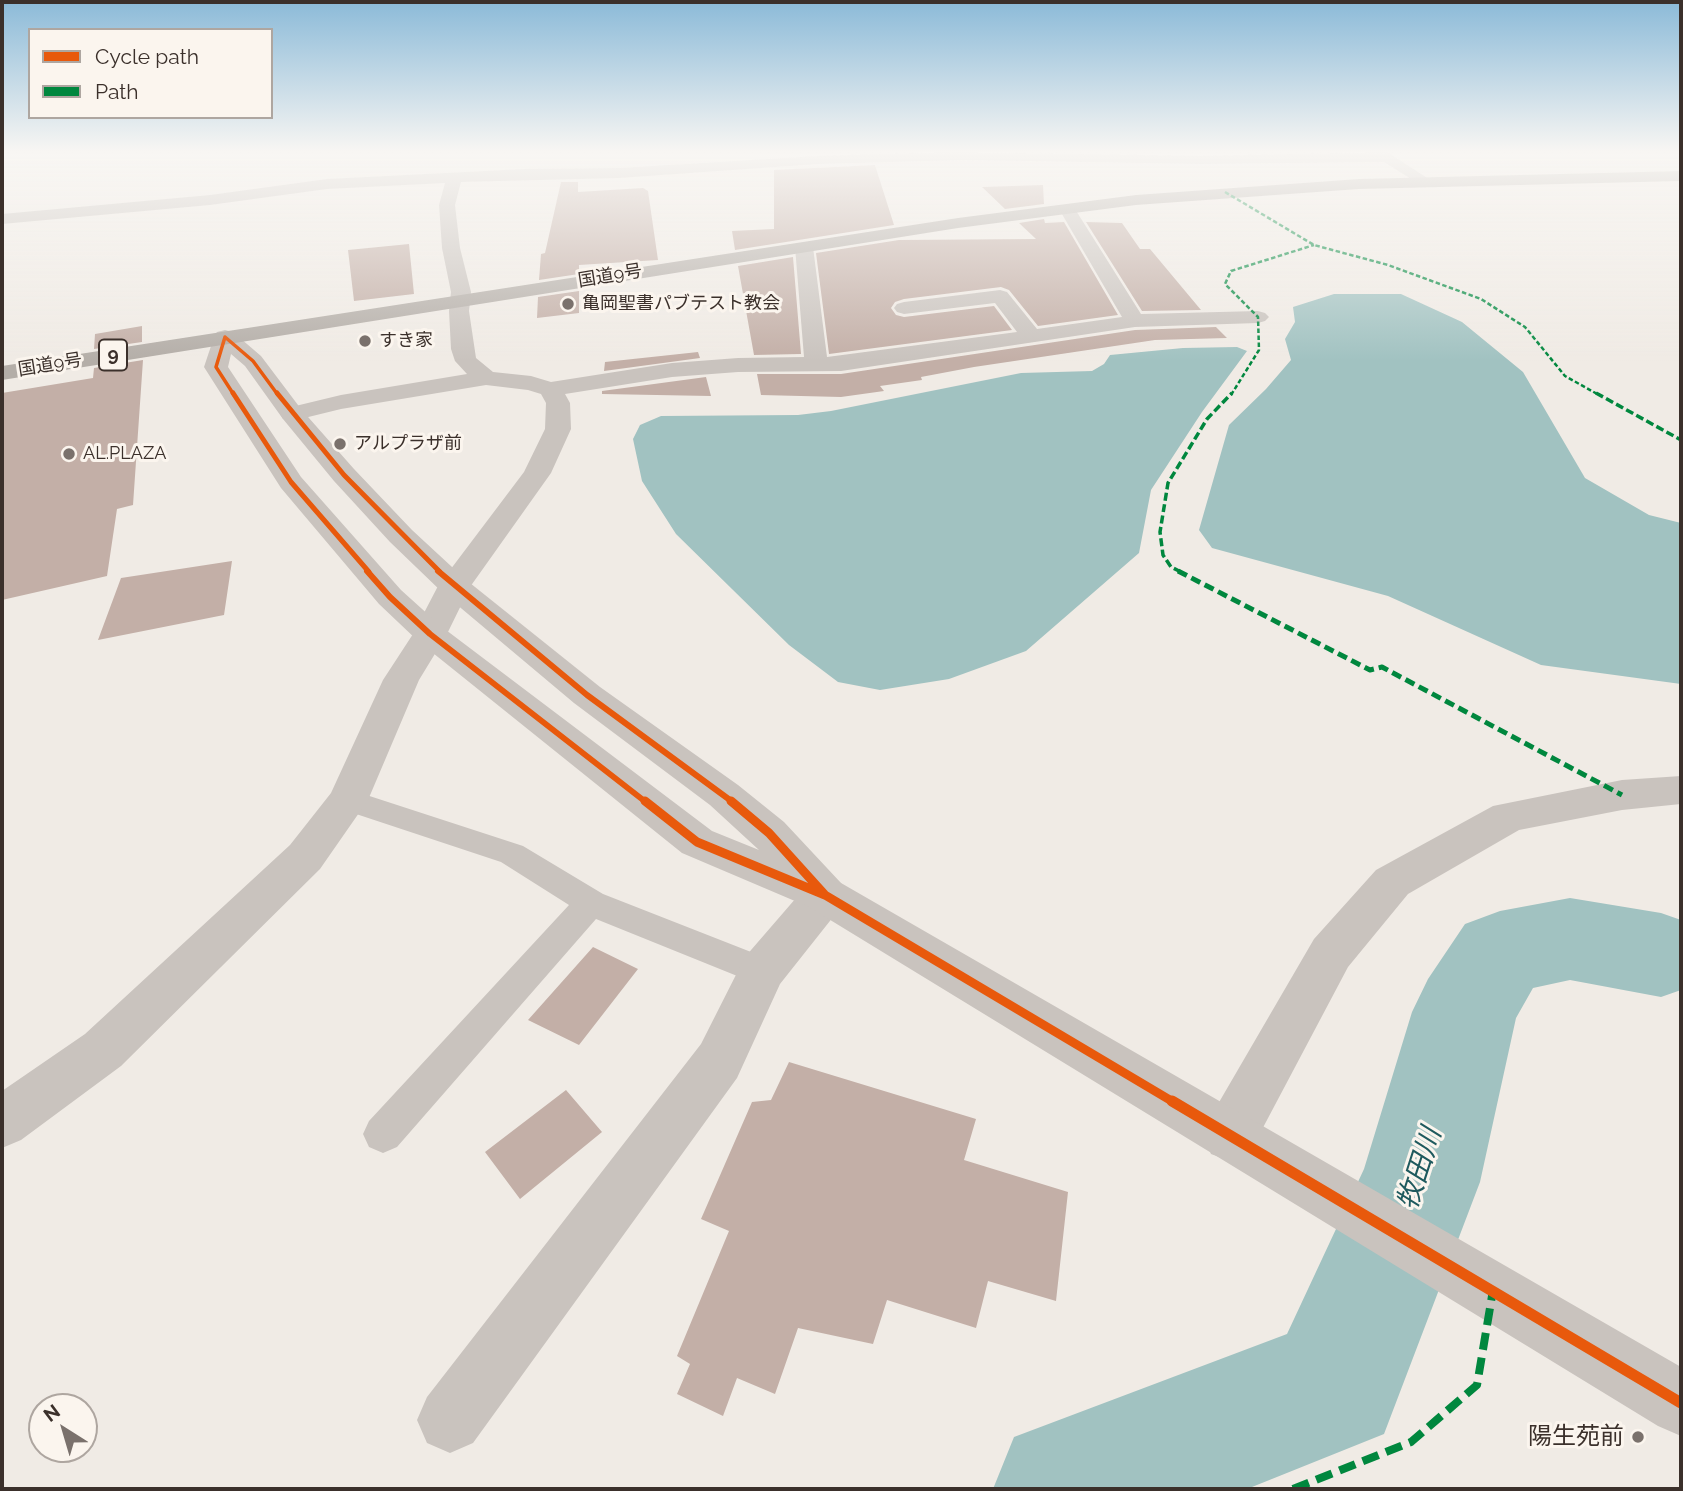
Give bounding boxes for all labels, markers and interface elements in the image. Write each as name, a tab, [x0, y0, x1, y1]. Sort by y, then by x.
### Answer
legend	[28, 28, 273, 119]
text: Cycle path	[95, 44, 199, 69]
text: Path	[95, 79, 139, 104]
street label: 国道9号	[576, 260, 644, 292]
place label: 亀岡聖書パブテスト教会	[582, 293, 780, 315]
marker: 亀岡聖書パブテスト教会	[560, 296, 576, 312]
place label: すき家	[379, 330, 433, 352]
marker: すき家	[357, 333, 373, 349]
road number: 9	[99, 340, 127, 370]
street label: 国道9号	[16, 349, 84, 381]
place label: アルプラザ前	[354, 433, 462, 455]
marker: アルプラザ前	[332, 436, 348, 452]
place label: AL.PLAZA	[83, 443, 166, 465]
marker: AL.PLAZA	[61, 446, 77, 462]
water label: 牧田川	[1391, 1124, 1449, 1214]
north arrow	[28, 1393, 98, 1463]
text: N	[39, 1400, 64, 1426]
place label: 陽生苑前	[1528, 1423, 1624, 1451]
marker: 陽生苑前	[1630, 1429, 1646, 1445]

